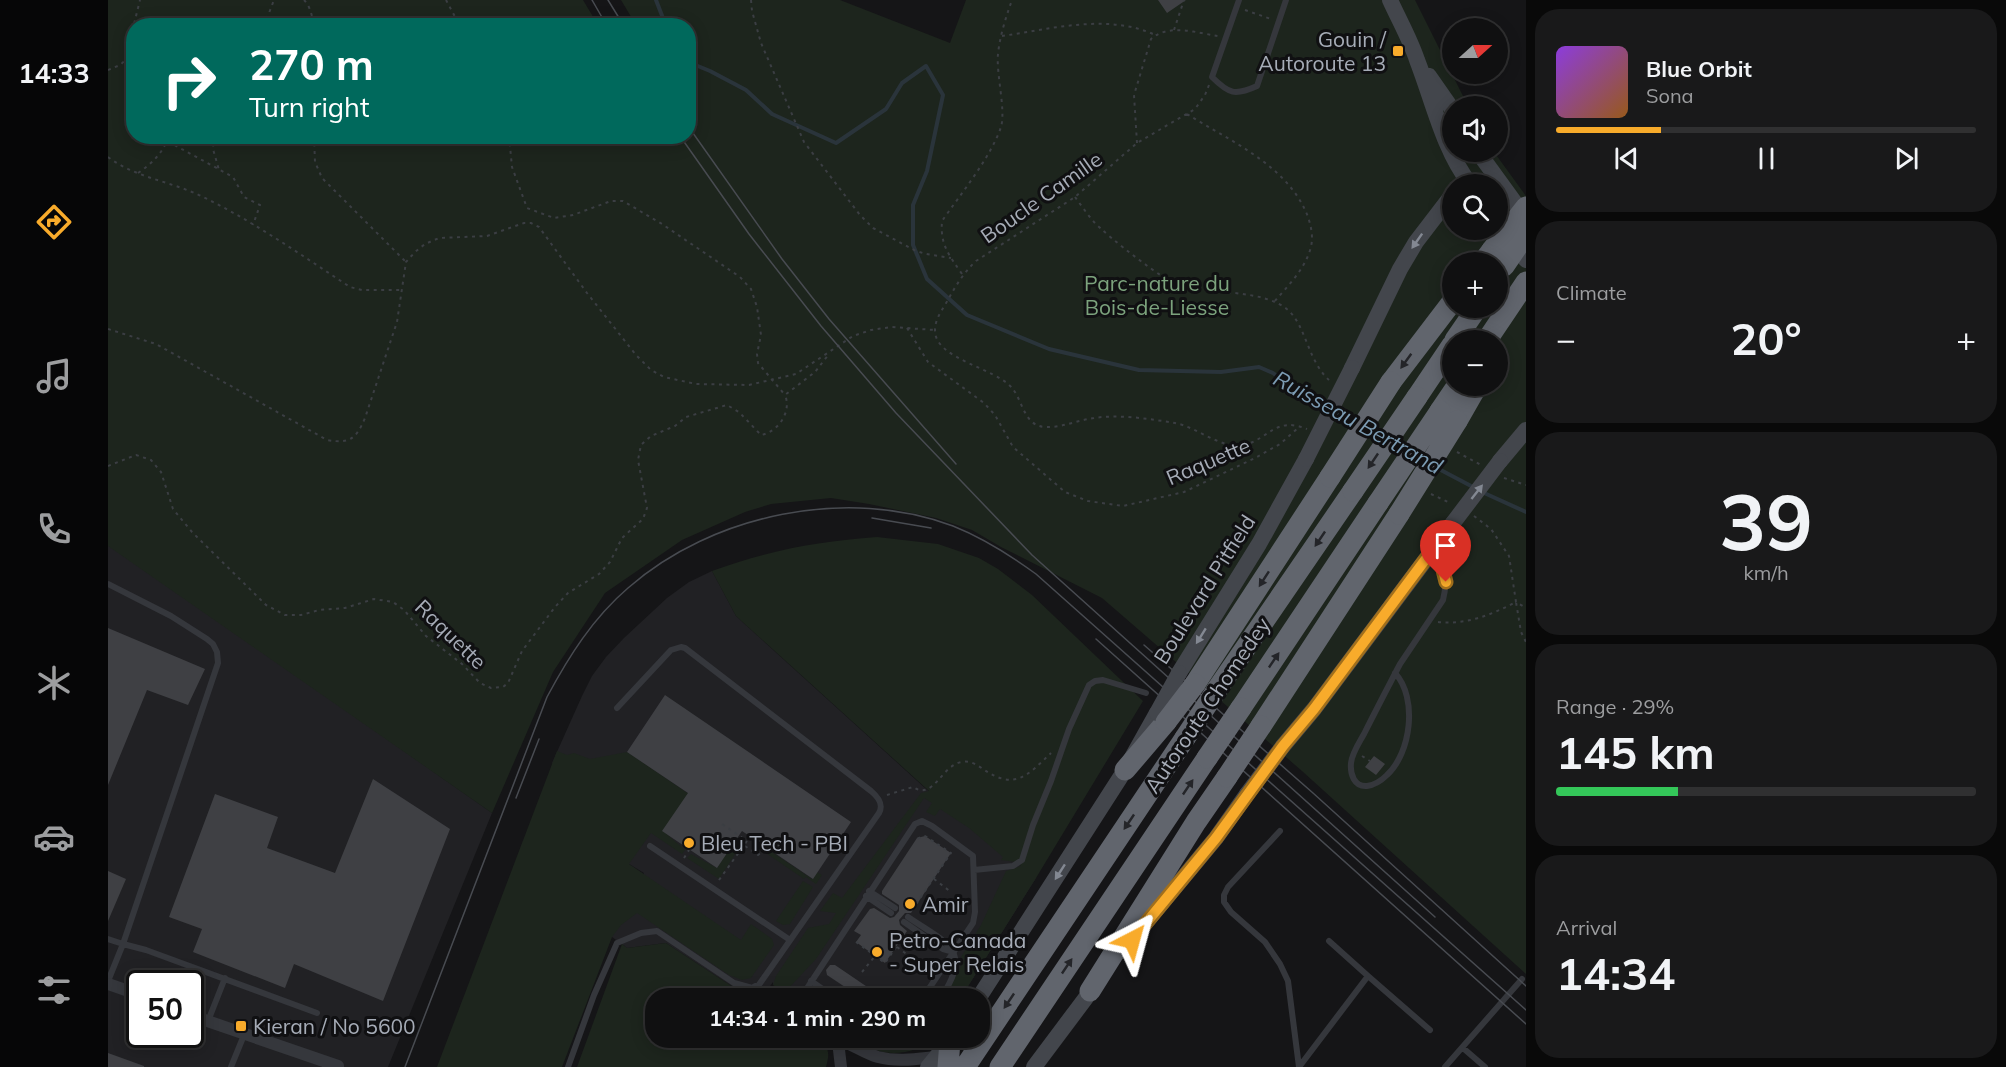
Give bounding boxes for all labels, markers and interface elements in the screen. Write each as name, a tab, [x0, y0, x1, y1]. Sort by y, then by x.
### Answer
north arrow	[1442, 18, 1508, 84]
map controls	[1442, 18, 1508, 396]
place label: Gouin / Autoroute 13	[1258, 26, 1387, 76]
text: 270 m	[249, 38, 374, 91]
icon: right	[150, 42, 228, 120]
marker: Gouin / Autoroute 13	[1391, 44, 1405, 58]
text: Blue Orbit	[1646, 55, 1752, 83]
text: 14:33	[18, 56, 90, 90]
text: Sona	[1646, 83, 1694, 108]
text: Turn right	[249, 90, 369, 124]
button: sound	[1442, 96, 1508, 162]
icon: previous	[1610, 142, 1643, 175]
icon: pause	[1750, 142, 1783, 175]
icon: next	[1890, 142, 1923, 175]
street label: Boucle Camille	[975, 146, 1107, 248]
button: search	[1442, 174, 1508, 240]
icon: directions	[33, 201, 75, 243]
one-way arrow	[1411, 233, 1423, 249]
button: +	[1442, 252, 1508, 318]
park label: Parc-nature du Bois-de-Liesse	[1084, 270, 1230, 320]
text: Climate	[1556, 280, 1627, 305]
text: 20°	[1730, 310, 1802, 366]
text: −	[1556, 318, 1576, 359]
text: +	[1956, 318, 1976, 359]
button: −	[1442, 330, 1508, 396]
one-way arrow	[1400, 353, 1413, 369]
icon: music	[33, 355, 75, 397]
water label: Ruisseau Bertrand	[1269, 364, 1448, 480]
street label: Raquette	[1162, 432, 1254, 490]
one-way arrow	[1367, 453, 1379, 469]
text: 39	[1719, 472, 1813, 570]
one-way arrow	[1470, 484, 1482, 499]
icon: phone	[33, 508, 75, 550]
street label: Boulevard Pitfield	[1148, 510, 1260, 668]
pin	[1420, 520, 1471, 582]
icon: arrive	[1429, 529, 1462, 562]
one-way arrow	[1314, 531, 1326, 547]
text: km/h	[1743, 560, 1789, 585]
one-way arrow	[1258, 571, 1270, 587]
street label: Raquette	[410, 594, 492, 674]
street label: Autoroute Chomedey	[1139, 612, 1275, 798]
one-way arrow	[1196, 628, 1207, 644]
one-way arrow	[1268, 652, 1280, 668]
icon: climate	[33, 662, 75, 704]
text: Range · 29%	[1556, 694, 1674, 719]
text: 145 km	[1556, 724, 1715, 780]
one-way arrow	[1182, 779, 1193, 795]
one-way arrow	[1124, 814, 1135, 830]
icon: car	[33, 816, 75, 858]
place label: Bleu Tech - PBI	[701, 830, 848, 856]
marker: Bleu Tech - PBI	[682, 836, 696, 850]
one-way arrow	[1054, 864, 1065, 880]
place label: Amir	[922, 891, 969, 917]
marker: Amir	[903, 897, 917, 911]
position arrow	[1100, 908, 1164, 972]
text: Arrival	[1556, 915, 1617, 940]
place label: Petro-Canada - Super Relais	[889, 927, 1026, 977]
marker: Petro-Canada - Super Relais	[870, 945, 884, 959]
text: 14:34	[1556, 945, 1675, 1001]
one-way arrow	[1061, 958, 1072, 974]
icon: filters	[33, 969, 75, 1011]
speed limit sign: 50	[126, 970, 204, 1048]
one-way arrow	[1003, 993, 1014, 1009]
text: 14:34 · 1 min · 290 m	[709, 1004, 926, 1032]
place label: Kieran / No 5600	[253, 1013, 416, 1039]
marker: Kieran / No 5600	[234, 1019, 248, 1033]

